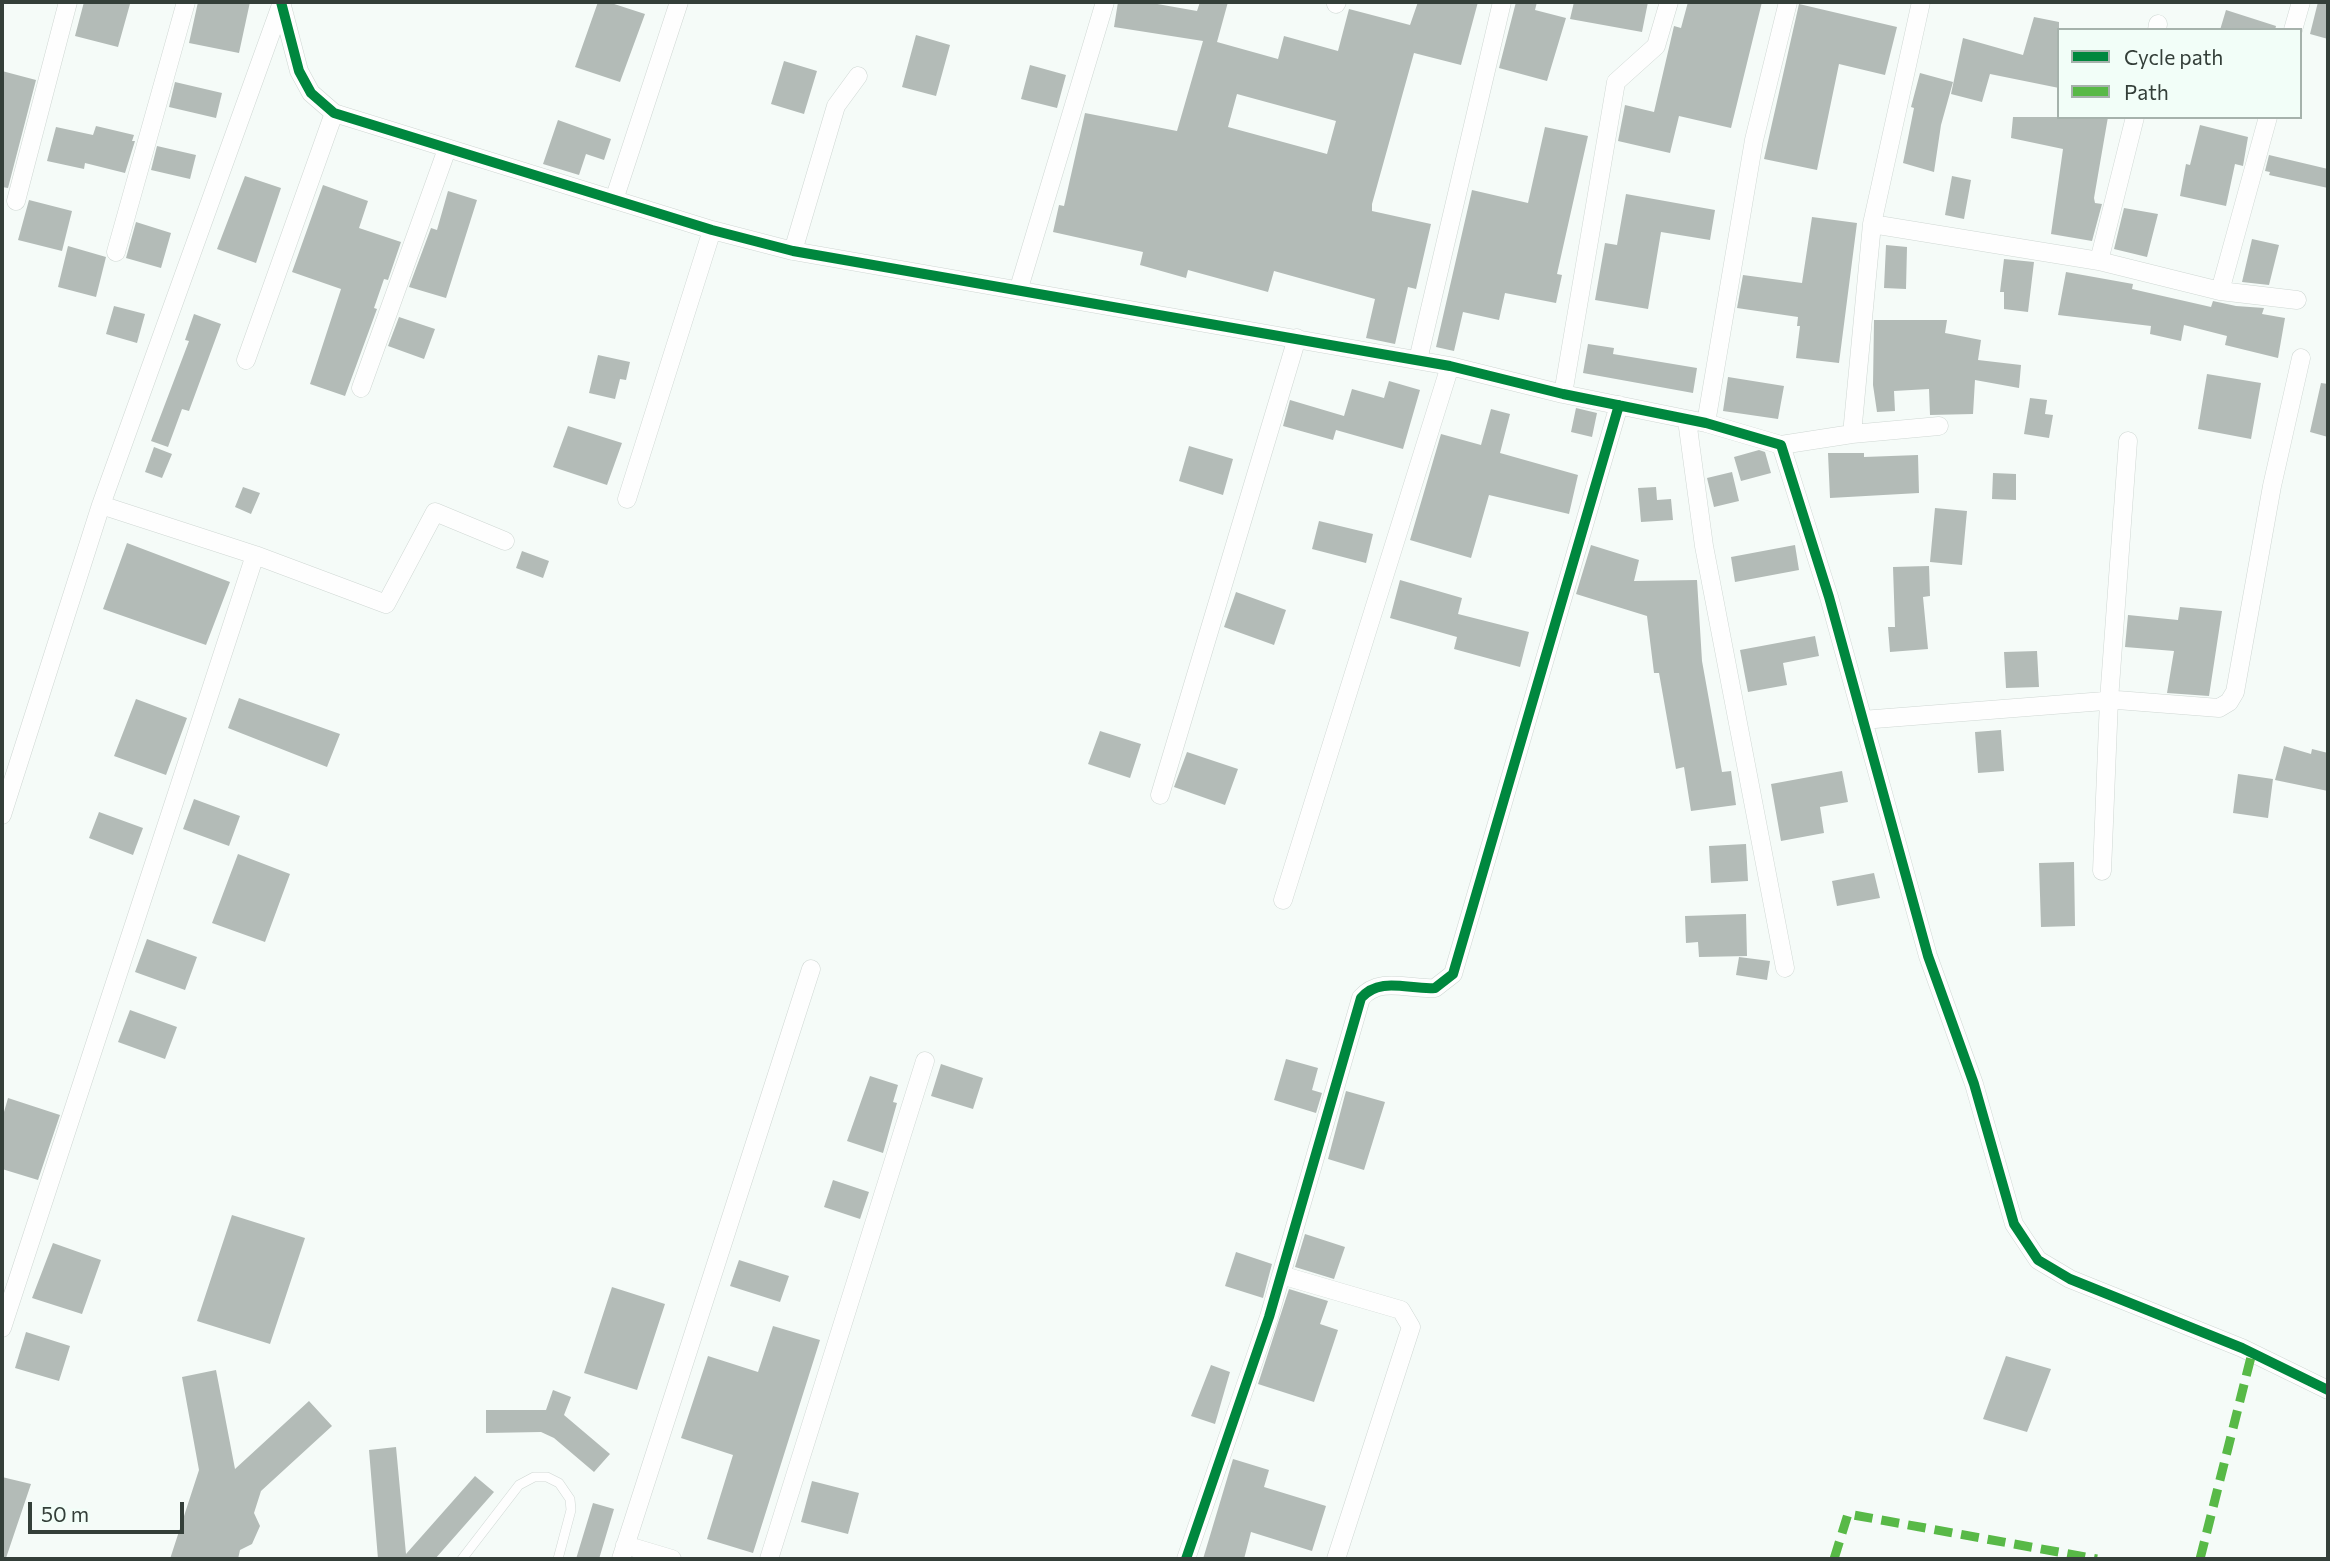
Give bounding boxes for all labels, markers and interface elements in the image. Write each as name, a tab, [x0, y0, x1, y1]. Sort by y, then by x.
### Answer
legend	[2057, 28, 2302, 119]
text: Cycle path	[2124, 44, 2223, 69]
text: Path	[2124, 79, 2169, 104]
scale bar	[32, 1488, 187, 1532]
text: 50 m	[41, 1501, 89, 1526]

